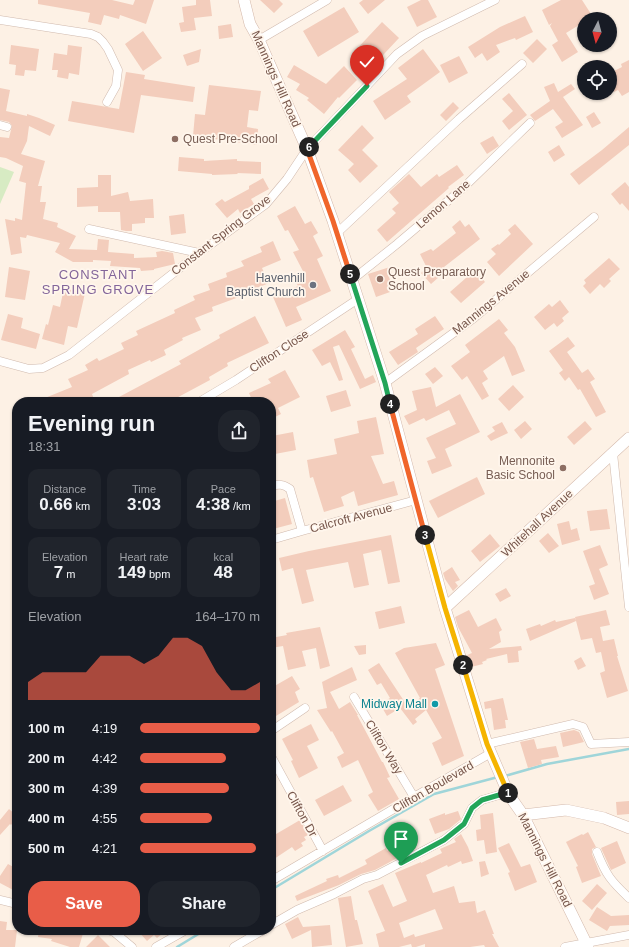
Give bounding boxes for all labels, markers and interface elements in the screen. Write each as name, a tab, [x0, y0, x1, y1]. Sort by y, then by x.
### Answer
north arrow	[577, 12, 617, 52]
map controls	[577, 12, 617, 100]
street label: Mannings Hill Road	[248, 29, 304, 129]
pin	[350, 45, 384, 86]
icon: check	[356, 51, 378, 73]
button: locate	[577, 60, 617, 100]
place label: Quest Pre-School	[183, 132, 278, 146]
marker: Quest Pre-School	[170, 134, 180, 144]
pin: 6	[299, 137, 319, 157]
text: 6	[306, 141, 312, 153]
street label: Lemon Lane	[413, 177, 473, 231]
street label: Constant Spring Grove	[169, 192, 274, 278]
pin: 5	[340, 264, 360, 284]
place label: Quest Preparatory School	[388, 265, 486, 293]
street label: Mannings Avenue	[450, 266, 533, 337]
district label: CONSTANT SPRING GROVE	[42, 267, 154, 297]
text: 5	[347, 268, 353, 280]
place label: Havenhill Baptist Church	[226, 271, 305, 299]
marker: Quest Preparatory School	[375, 274, 385, 284]
marker: Havenhill Baptist Church	[308, 280, 318, 290]
street label: Clifton Close	[247, 326, 312, 375]
pin: 4	[380, 394, 400, 414]
text: 4	[387, 398, 393, 410]
button: share	[218, 410, 260, 452]
text: Evening run	[28, 411, 155, 436]
text: 18:31	[28, 439, 61, 454]
place label: Mennonite Basic School	[486, 454, 555, 482]
marker: Mennonite Basic School	[558, 463, 568, 473]
text: Distance	[43, 483, 86, 495]
text: Time	[132, 483, 156, 495]
text: Pace	[211, 483, 236, 495]
street label: Whitehall Avenue	[498, 486, 576, 560]
text: 0.66	[39, 495, 72, 514]
text: 3:03	[127, 495, 161, 514]
text: 4:38	[196, 495, 230, 514]
text: km	[72, 500, 90, 512]
text: /km	[230, 500, 251, 512]
street label: Calcroft Avenue	[308, 500, 394, 536]
pin: 3	[415, 525, 435, 545]
text: 3	[422, 529, 428, 541]
text: Elevation	[42, 551, 87, 563]
text: Heart rate	[120, 551, 168, 563]
text: kcal	[214, 551, 233, 563]
text: 7	[54, 563, 63, 582]
text: 149	[118, 563, 146, 582]
text: 48	[214, 563, 233, 582]
text: m	[63, 568, 76, 580]
text: bpm	[146, 568, 170, 580]
text: Elevation	[28, 609, 81, 624]
text: 164–170 m	[195, 609, 260, 624]
pin: 2	[453, 655, 473, 675]
text: 2	[460, 659, 466, 671]
place label: Midway Mall	[361, 697, 427, 711]
marker: Midway Mall	[430, 699, 440, 709]
street label: Clifton Way	[362, 717, 406, 777]
text: 100 m	[28, 721, 65, 736]
text: 4:19	[92, 721, 117, 736]
text: 200 m	[28, 751, 65, 766]
text: 4:42	[92, 751, 117, 766]
street label: Clifton Boulevard	[390, 758, 476, 816]
text: 300 m	[28, 781, 65, 796]
text: 4:39	[92, 781, 117, 796]
pin: 1	[498, 783, 518, 803]
text: 1	[505, 787, 511, 799]
street label: Clifton Dr	[284, 789, 320, 839]
street label: Mannings Hill Road	[515, 810, 575, 910]
text: 400 m	[28, 811, 65, 826]
text: 4:55	[92, 811, 117, 826]
pin	[384, 822, 418, 863]
icon: arrive	[390, 828, 412, 850]
text: 500 m	[28, 841, 65, 856]
text: 4:21	[92, 841, 117, 856]
button: Save	[28, 881, 140, 927]
button: Share	[148, 881, 260, 927]

